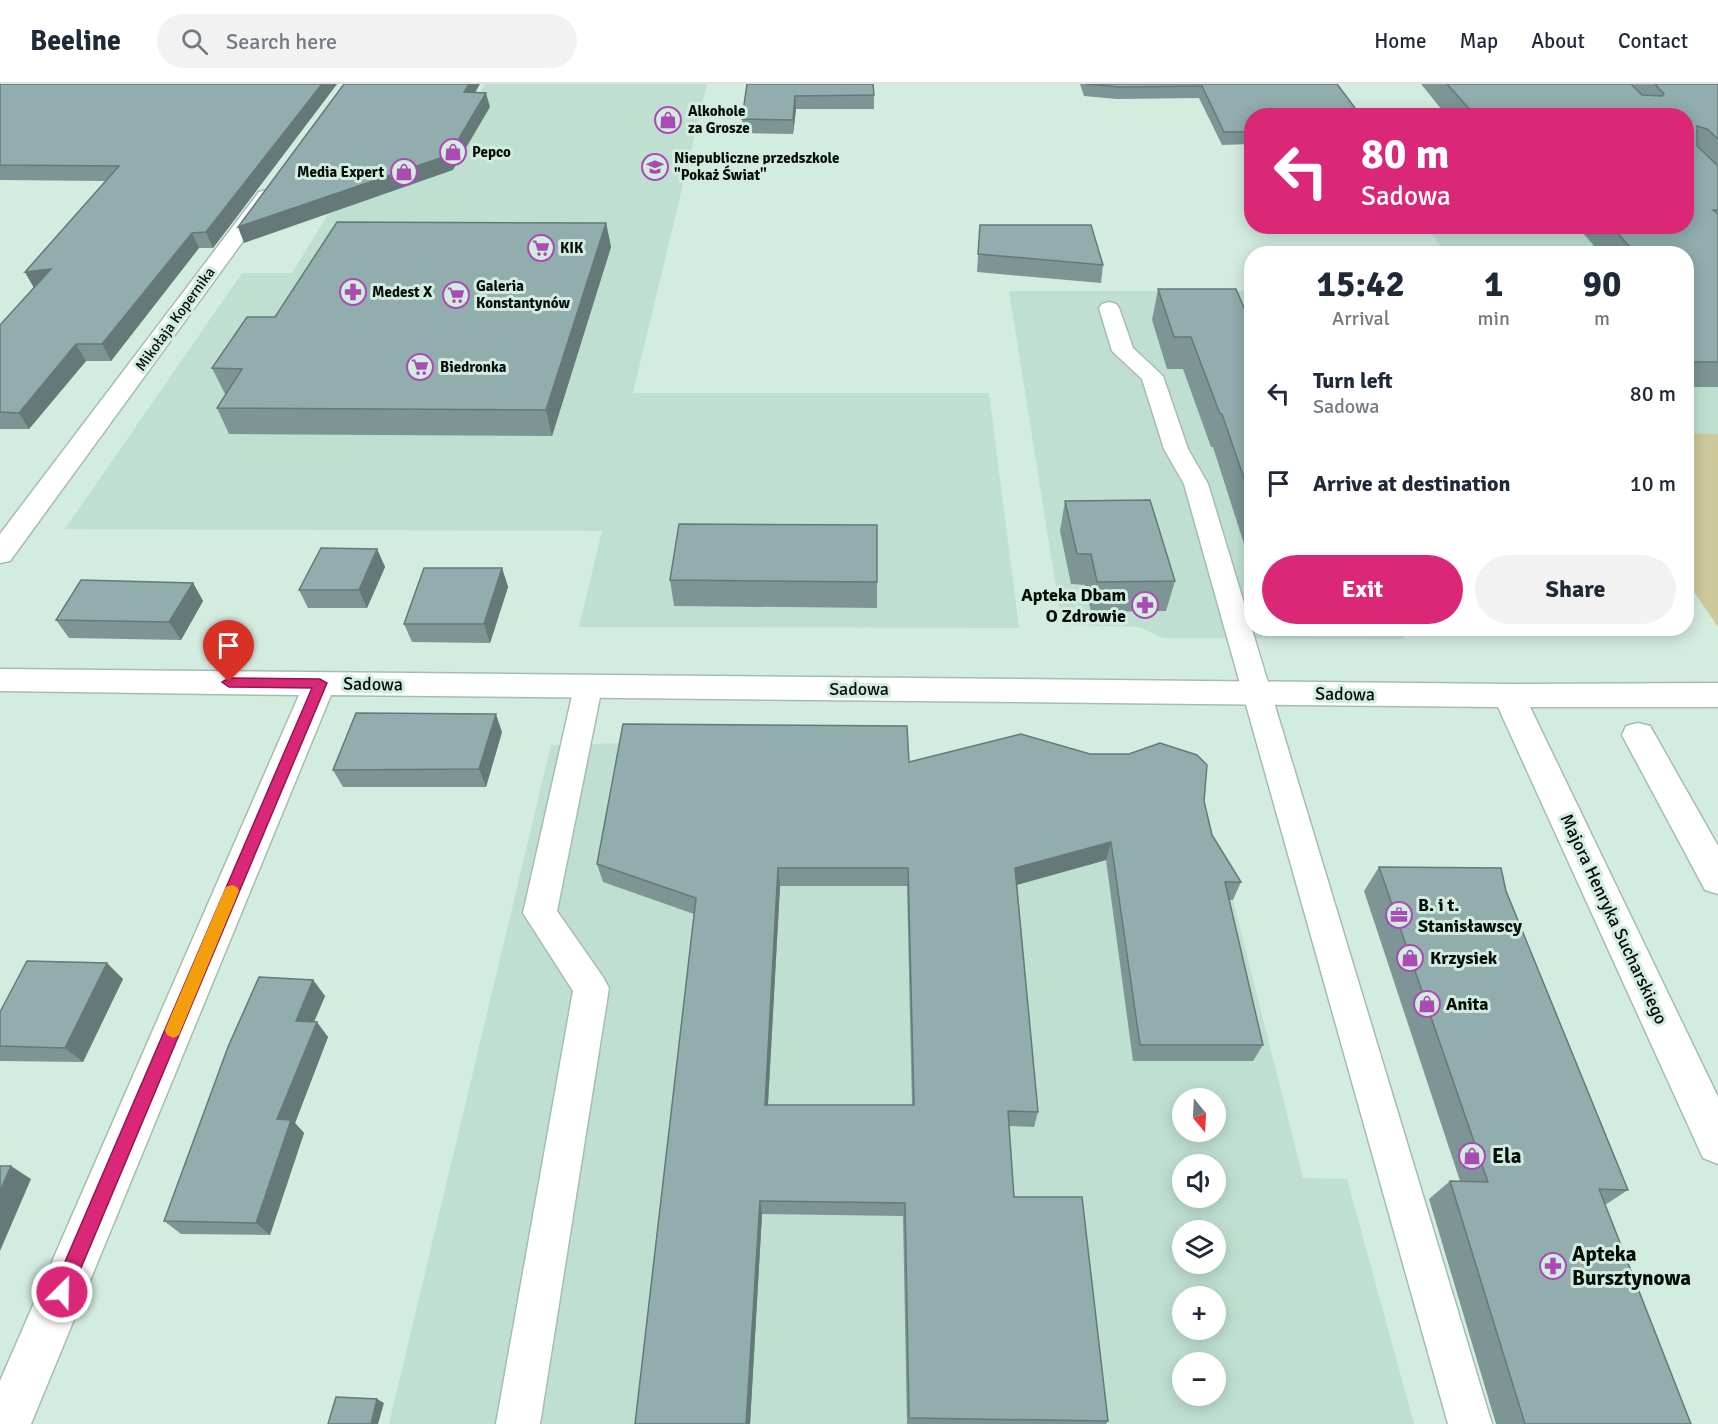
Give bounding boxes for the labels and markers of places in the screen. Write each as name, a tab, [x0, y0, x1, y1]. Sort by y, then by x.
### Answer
place label: Alkohole za Grosze	[688, 102, 750, 137]
shop icon: Alkohole za Grosze	[653, 105, 683, 135]
shop icon: Pepco	[438, 137, 468, 167]
place label: Pepco	[472, 143, 511, 161]
place label: Niepubliczne przedszkole "Pokaż Świat"	[674, 149, 840, 184]
school or university icon: Niepubliczne przedszkole "Pokaż Świat"	[640, 152, 670, 182]
shop icon: Media Expert	[389, 157, 419, 187]
place label: Media Expert	[297, 163, 384, 181]
supermarket icon: KIK	[526, 233, 556, 263]
place label: KIK	[560, 239, 584, 257]
pharmacy icon: Medest X	[338, 277, 368, 307]
place label: Galeria Konstantynów	[476, 277, 571, 312]
supermarket icon: Galeria Konstantynów	[441, 280, 471, 310]
place label: Medest X	[372, 283, 433, 301]
supermarket icon: Biedronka	[405, 352, 435, 382]
place label: Biedronka	[440, 358, 507, 376]
place label: Apteka Dbam O Zdrowie	[1021, 584, 1126, 627]
pharmacy icon: Apteka Dbam O Zdrowie	[1130, 590, 1160, 620]
pin	[203, 620, 254, 682]
place label: B. i t. Stanisławscy	[1418, 894, 1522, 937]
office icon: B. i t. Stanisławscy	[1384, 900, 1414, 930]
shop icon: Krzysiek	[1395, 943, 1425, 973]
place label: Krzysiek	[1430, 947, 1498, 969]
shop icon: Anita	[1412, 989, 1442, 1019]
place label: Anita	[1446, 993, 1489, 1015]
shop icon: Ela	[1457, 1141, 1487, 1171]
place label: Ela	[1492, 1143, 1522, 1169]
place label: Apteka Bursztynowa	[1572, 1241, 1691, 1291]
pharmacy icon: Apteka Bursztynowa	[1538, 1251, 1568, 1281]

